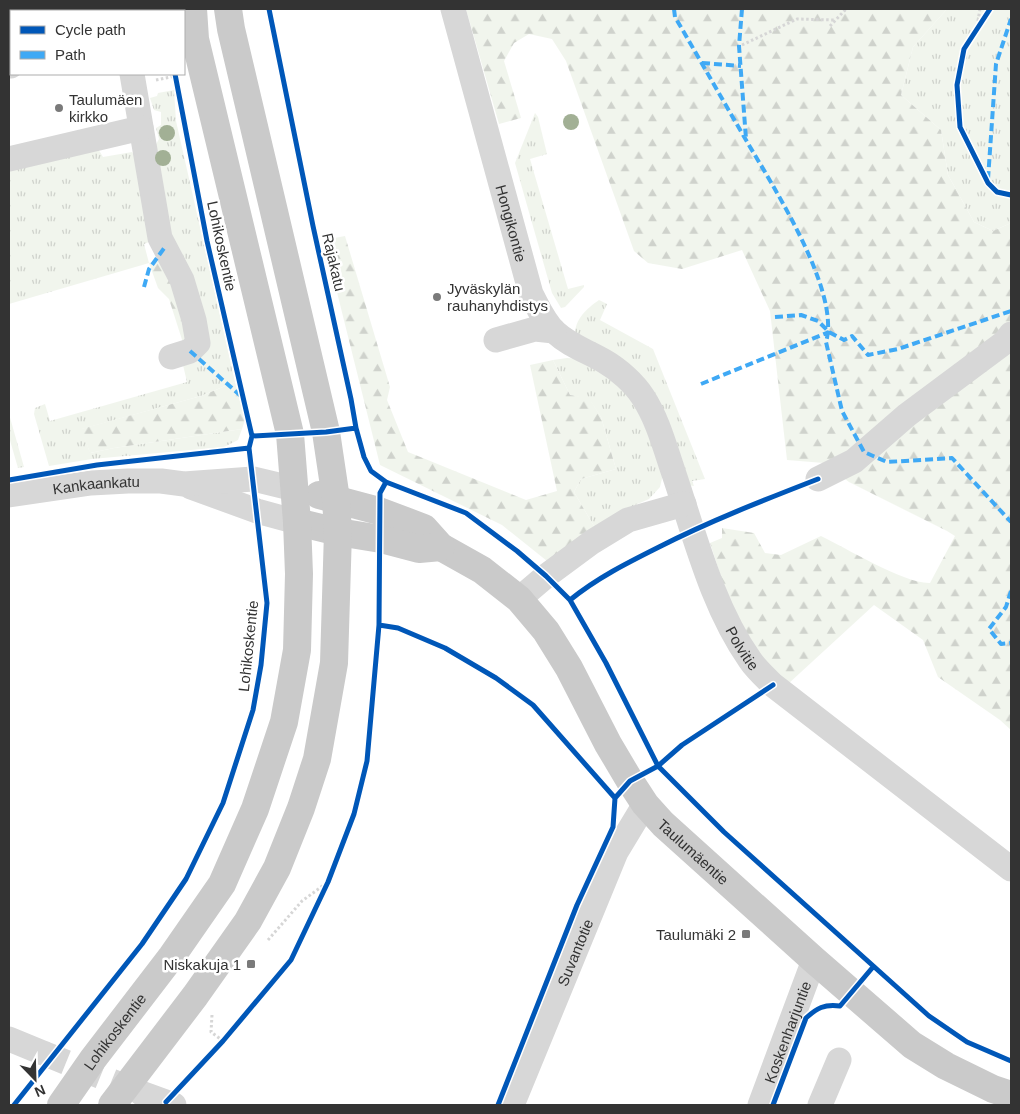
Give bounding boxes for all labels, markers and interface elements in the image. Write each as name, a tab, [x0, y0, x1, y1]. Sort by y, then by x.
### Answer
legend	[10, 10, 185, 75]
text: Cycle path	[55, 21, 126, 38]
text: Path	[55, 46, 86, 63]
place label: Taulumäen kirkko	[69, 91, 142, 125]
marker: Taulumäen kirkko	[53, 102, 65, 114]
street label: Hongikontie	[493, 183, 530, 264]
street label: Lohikoskentie	[204, 199, 240, 293]
street label: Rajakatu	[319, 231, 349, 293]
place label: Jyväskylän rauhanyhdistys	[447, 280, 548, 314]
marker: Jyväskylän rauhanyhdistys	[431, 291, 443, 303]
street label: Kankaankatu	[52, 473, 140, 497]
street label: Lohikoskentie	[235, 599, 261, 693]
street label: Polvitie	[723, 623, 763, 673]
street label: Taulumäentie	[655, 815, 732, 888]
street label: Suvantotie	[553, 916, 596, 988]
place label: Taulumäki 2	[656, 926, 736, 943]
marker: Taulumäki 2	[740, 928, 752, 940]
place label: Niskakuja 1	[163, 956, 241, 973]
marker: Niskakuja 1	[245, 958, 257, 970]
street label: Koskenharjuntie	[760, 979, 814, 1085]
street label: Lohikoskentie	[80, 990, 149, 1073]
north arrow	[10, 1054, 60, 1104]
text: N	[32, 1082, 48, 1100]

